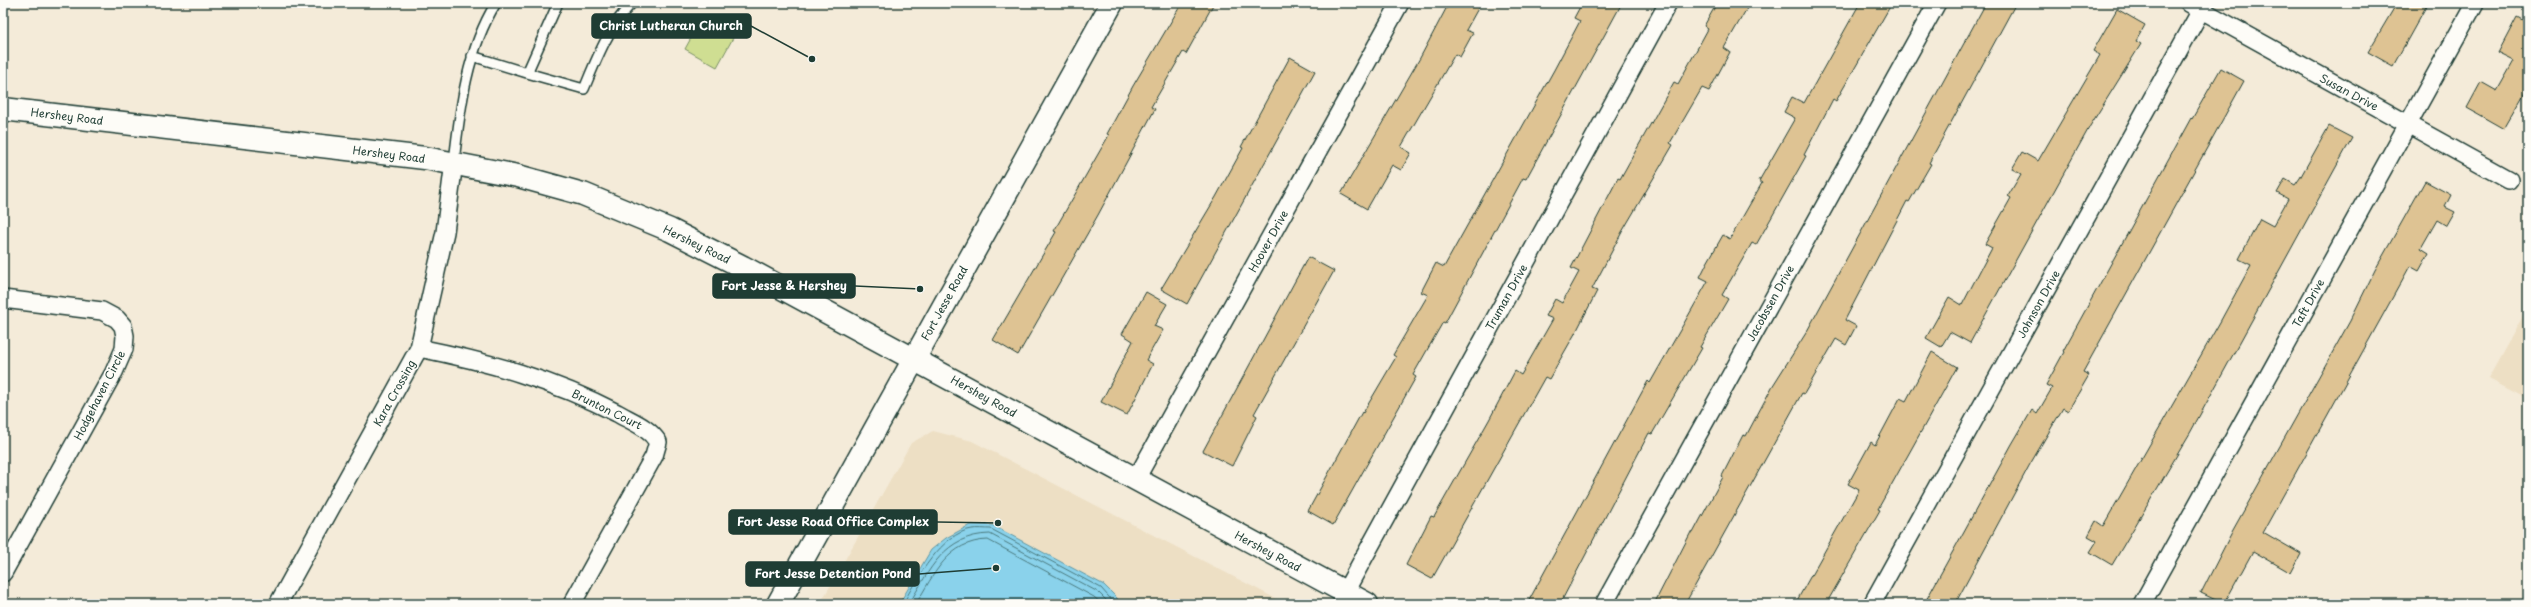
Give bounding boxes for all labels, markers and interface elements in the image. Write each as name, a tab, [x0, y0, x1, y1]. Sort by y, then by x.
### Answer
callout: Christ Lutheran Church	[592, 14, 751, 38]
text: Christ Lutheran Church	[599, 16, 743, 34]
street label: Susan Drive	[2317, 69, 2382, 115]
street label: Hershey Road	[30, 103, 104, 129]
street label: Hershey Road	[352, 141, 426, 167]
street label: Hoover Drive	[1244, 207, 1292, 275]
street label: Hershey Road	[660, 220, 734, 268]
street label: Truman Drive	[1481, 261, 1531, 333]
street label: Fort Jesse Road	[916, 262, 972, 343]
street label: Jacobssen Drive	[1742, 262, 1798, 344]
street label: Johnson Drive	[2012, 267, 2064, 341]
callout: Fort Jesse & Hershey	[713, 274, 855, 298]
street label: Taft Drive	[2288, 275, 2328, 330]
text: Fort Jesse & Hershey	[721, 276, 847, 294]
street label: Hodgehaven Circle	[69, 347, 129, 443]
street label: Kara Crossing	[369, 356, 419, 430]
street label: Hershey Road	[948, 371, 1020, 421]
street label: Brunton Court	[569, 385, 645, 434]
callout: Fort Jesse Road Office Complex	[729, 510, 937, 534]
text: Fort Jesse Road Office Complex	[737, 512, 929, 530]
street label: Hershey Road	[1232, 526, 1304, 576]
callout: Fort Jesse Detention Pond	[746, 562, 919, 586]
text: Fort Jesse Detention Pond	[755, 564, 912, 582]

